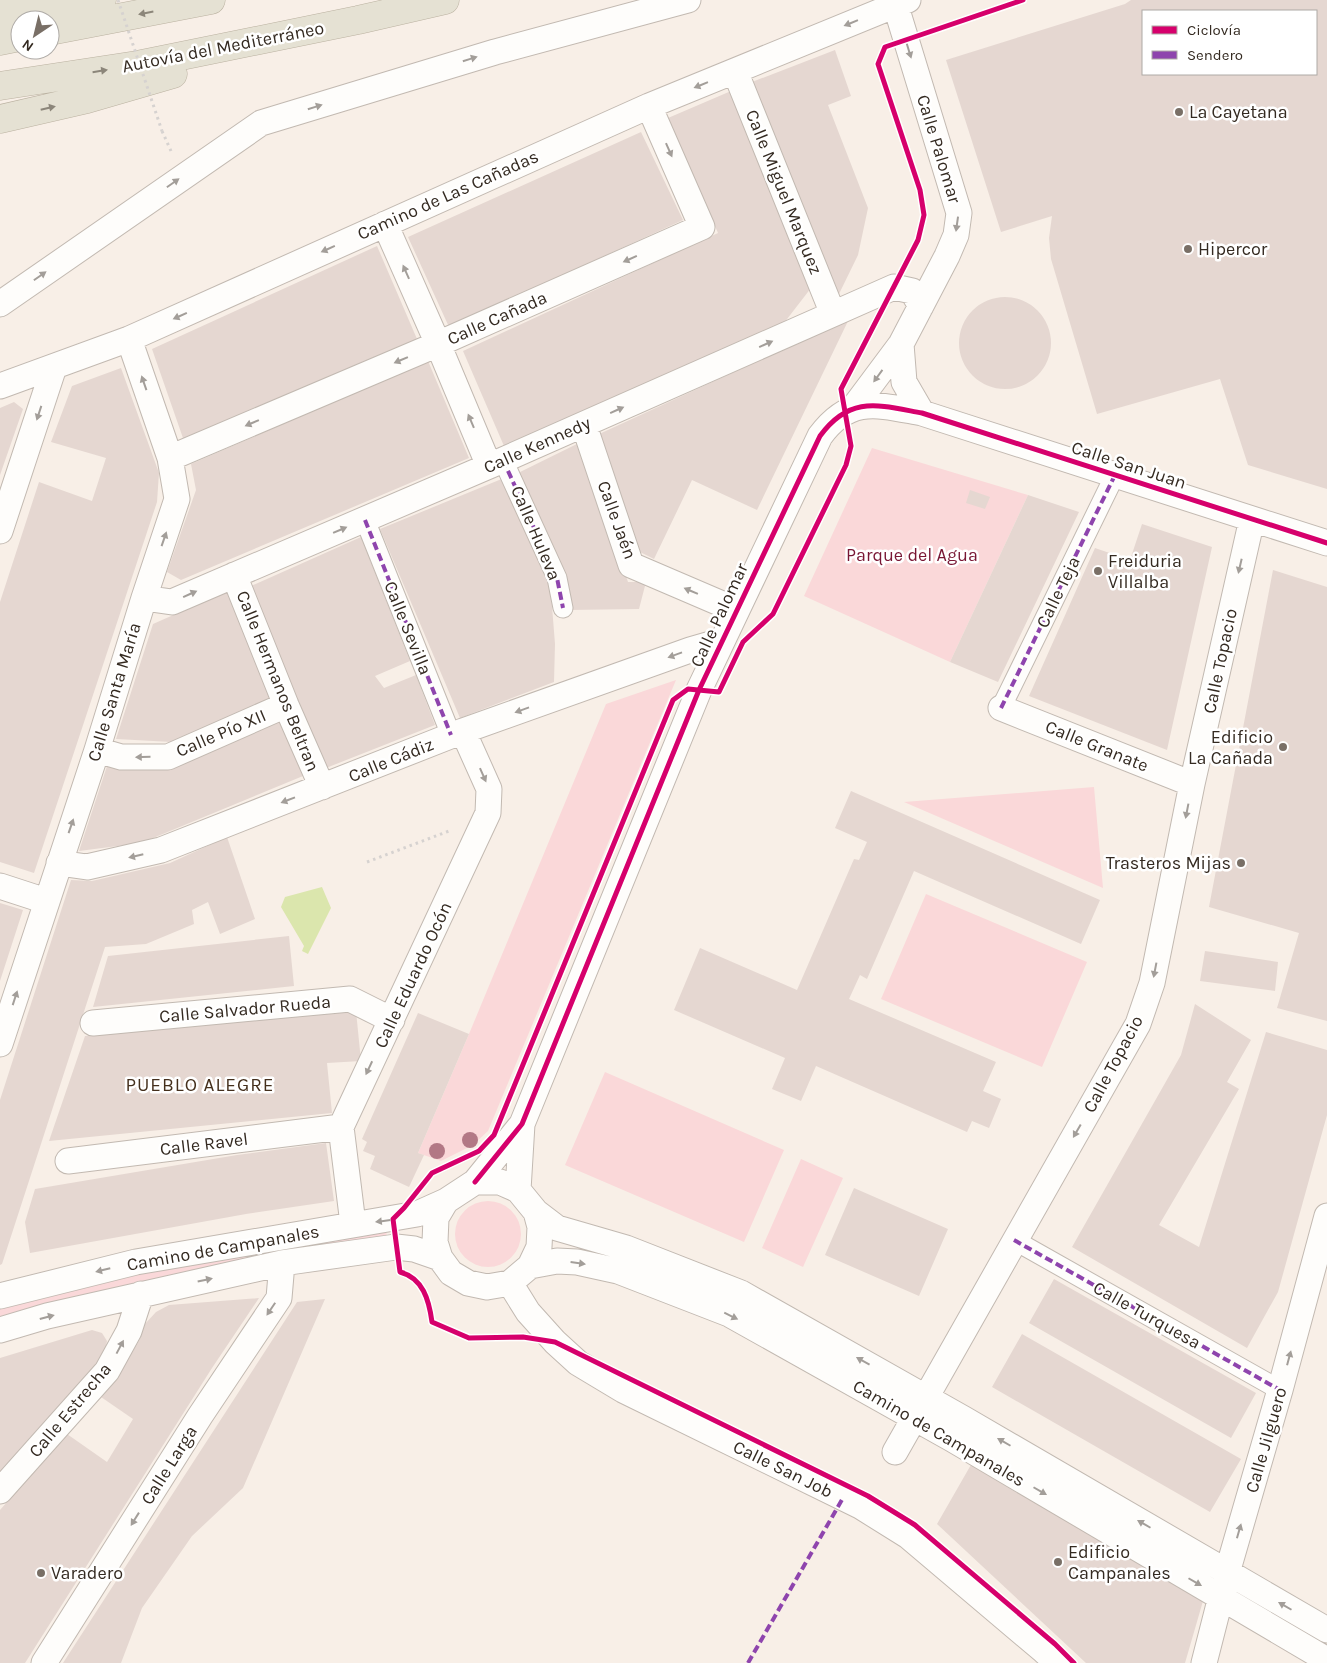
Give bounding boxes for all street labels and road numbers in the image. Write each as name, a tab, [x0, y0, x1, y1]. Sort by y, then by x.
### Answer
street label: Autovía del Mediterráneo	[120, 17, 326, 77]
street label: Calle Palomar	[912, 92, 966, 207]
street label: Calle Miguel Marquez	[741, 106, 827, 278]
street label: Camino de Las Cañadas	[354, 145, 542, 245]
street label: Calle Cañada	[444, 286, 550, 350]
street label: Calle Kennedy	[480, 411, 594, 478]
street label: Calle San Juan	[1069, 436, 1189, 494]
street label: Calle Jaén	[593, 478, 641, 562]
street label: Calle Huleva	[506, 482, 566, 584]
street label: Calle Teja	[1031, 553, 1085, 631]
street label: Calle Palomar	[685, 559, 753, 671]
street label: Calle Sevilla	[379, 578, 437, 678]
street label: Calle Hermanos Beltran	[232, 587, 324, 775]
street label: Calle Topacio	[1198, 606, 1242, 716]
street label: Calle Santa María	[82, 620, 146, 764]
street label: Calle Pío XII	[173, 704, 269, 762]
street label: Calle Granate	[1042, 715, 1152, 777]
street label: Calle Cádiz	[345, 733, 437, 787]
street label: Calle Eduardo Ocón	[369, 898, 457, 1052]
street label: Calle Salvador Rueda	[158, 991, 332, 1027]
street label: Calle Topacio	[1078, 1012, 1148, 1116]
street label: Calle Ravel	[159, 1128, 249, 1160]
street label: Camino de Campanales	[125, 1220, 321, 1276]
street label: Calle Turquesa	[1089, 1276, 1205, 1354]
street label: Calle Estrecha	[24, 1358, 116, 1462]
street label: Camino de Campanales	[849, 1375, 1029, 1491]
street label: Calle Jilguero	[1240, 1385, 1292, 1495]
street label: Calle Larga	[136, 1421, 202, 1509]
street label: Calle San Job	[730, 1435, 836, 1503]

